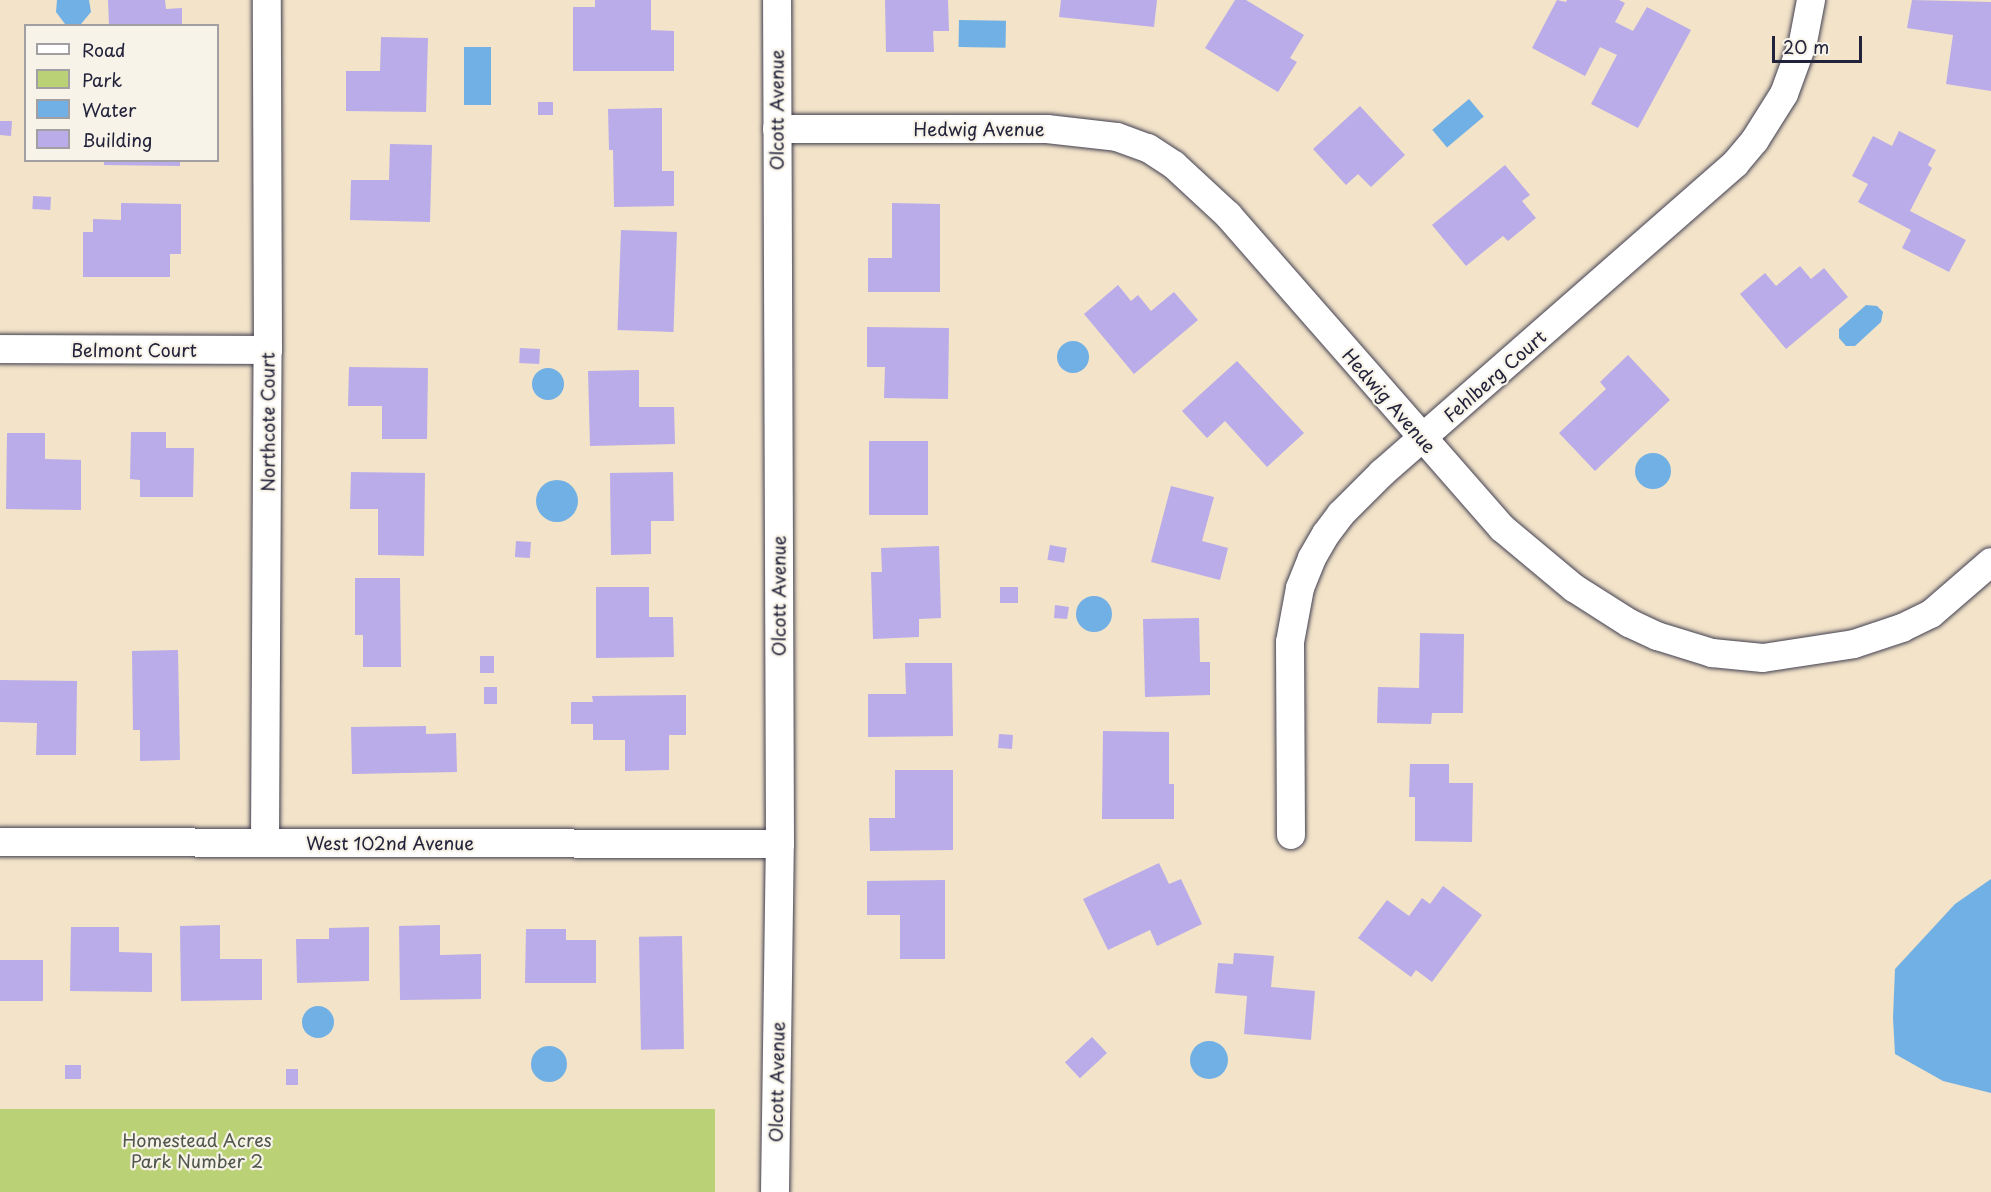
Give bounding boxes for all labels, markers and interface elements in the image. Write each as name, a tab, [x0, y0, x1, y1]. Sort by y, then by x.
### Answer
legend	[24, 24, 219, 162]
scale bar	[1775, 24, 1865, 62]
text: 20 m	[1783, 33, 1829, 60]
text: Road	[82, 36, 126, 63]
street label: Olcott Avenue	[766, 50, 788, 170]
text: Park	[82, 66, 122, 93]
text: Water	[82, 96, 136, 123]
street label: Hedwig Avenue	[913, 118, 1045, 140]
text: Building	[82, 126, 152, 153]
street label: Fehlberg Court	[1439, 326, 1551, 426]
street label: Belmont Court	[71, 339, 197, 361]
street label: Hedwig Avenue	[1338, 344, 1440, 458]
street label: Northcote Court	[257, 351, 279, 493]
street label: Olcott Avenue	[768, 536, 790, 656]
street label: West 102nd Avenue	[305, 832, 475, 854]
street label: Olcott Avenue	[765, 1021, 789, 1143]
park label: Homestead Acres Park Number 2	[122, 1130, 272, 1172]

